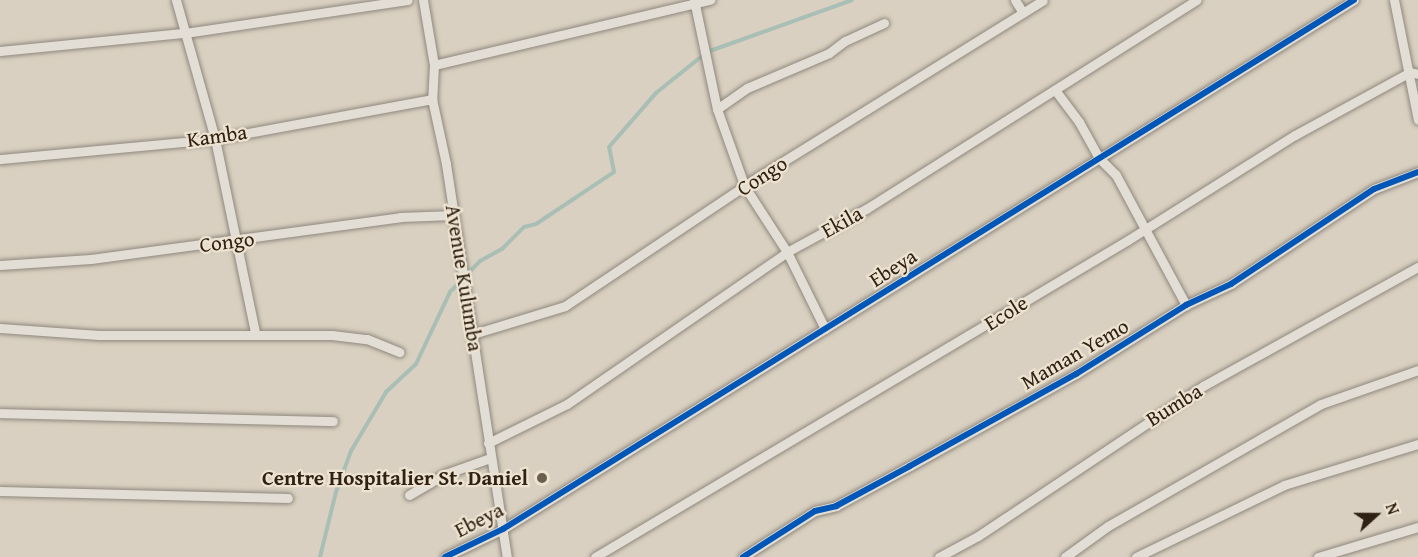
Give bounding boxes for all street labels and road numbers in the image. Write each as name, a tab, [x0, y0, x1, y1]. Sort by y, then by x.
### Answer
street label: Kamba	[185, 119, 249, 153]
street label: Congo	[732, 150, 792, 202]
street label: Ekila	[817, 201, 867, 243]
street label: Avenue Kulumba	[440, 203, 488, 353]
street label: Congo	[198, 226, 256, 258]
street label: Ebeya	[865, 243, 921, 293]
street label: Ecole	[980, 290, 1032, 336]
street label: Maman Yemo	[1017, 313, 1133, 395]
street label: Bumba	[1141, 378, 1207, 432]
street label: Ebeya	[450, 497, 508, 543]

